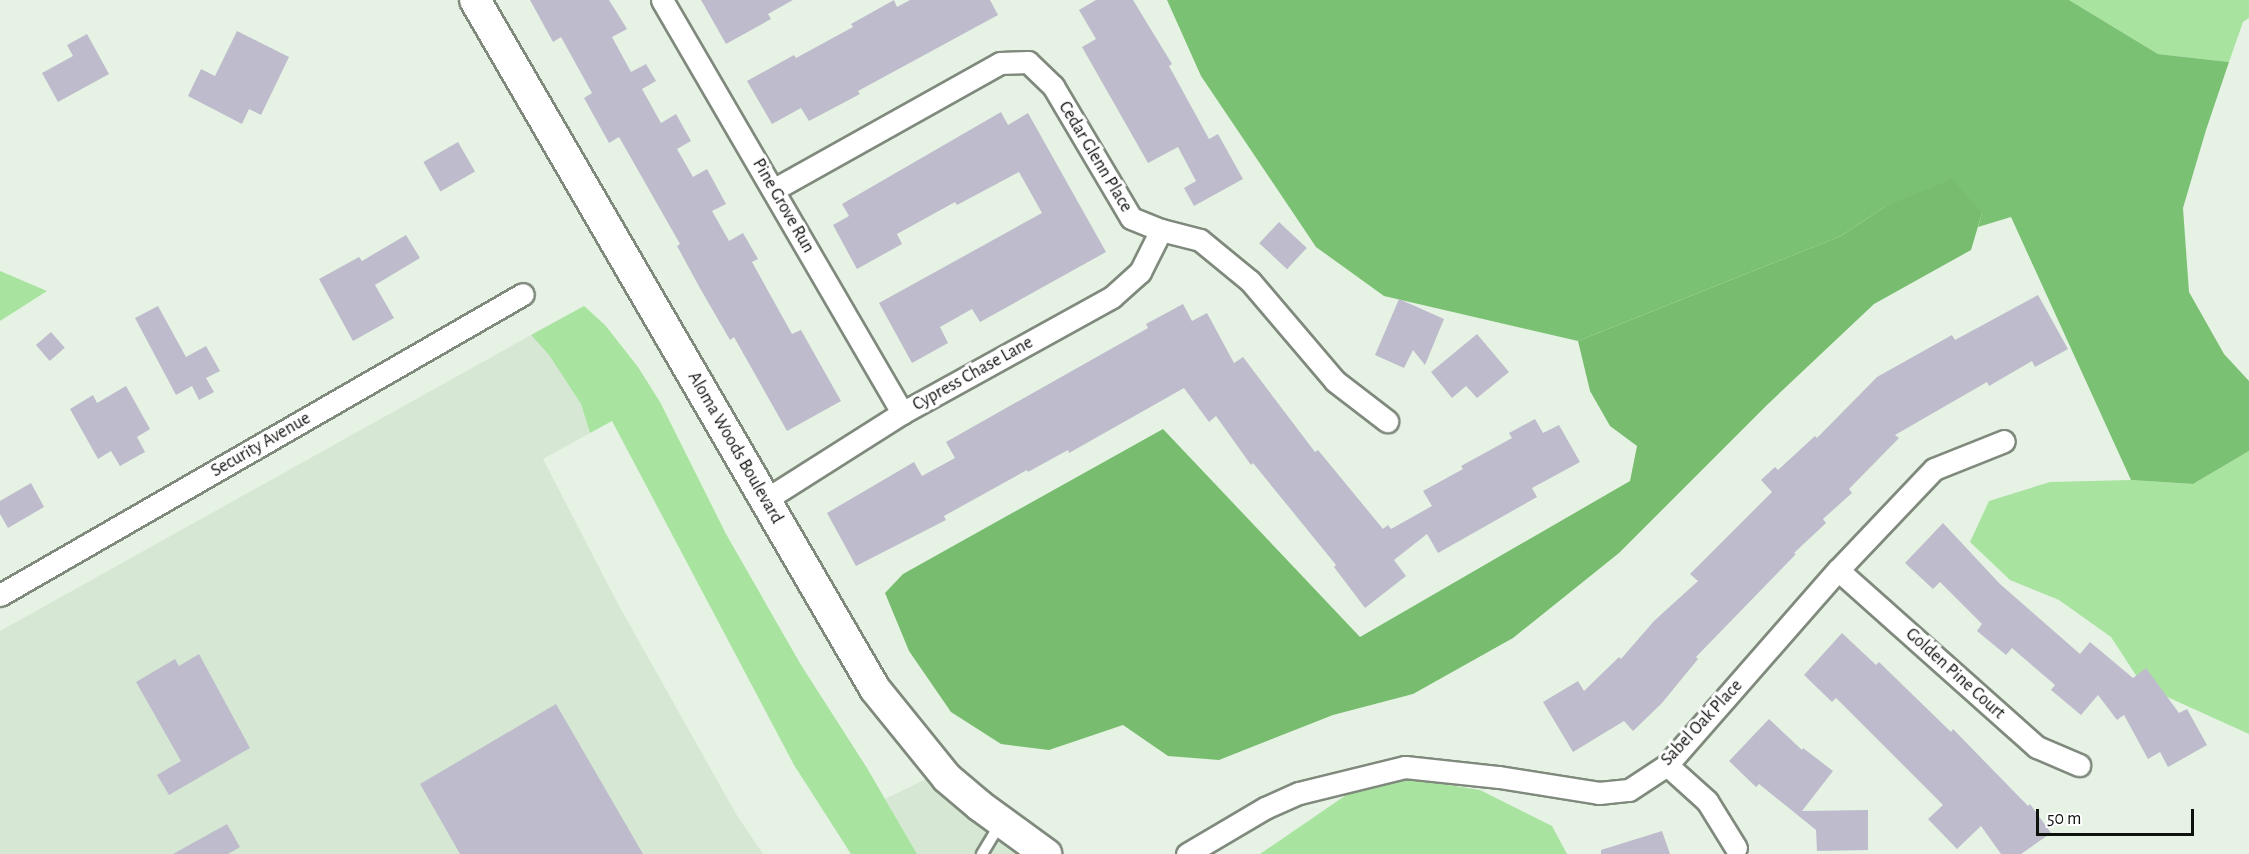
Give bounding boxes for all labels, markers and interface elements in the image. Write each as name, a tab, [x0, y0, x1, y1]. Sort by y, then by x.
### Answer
street label: Cedar Glenn Place	[1053, 98, 1137, 216]
street label: Pine Grove Run	[747, 155, 819, 257]
street label: Cypress Chase Lane	[909, 332, 1037, 416]
street label: Aloma Woods Boulevard	[683, 368, 787, 528]
street label: Security Avenue	[207, 408, 315, 482]
street label: Golden Pine Court	[1901, 624, 2009, 724]
street label: Sabel Oak Place	[1657, 676, 1747, 770]
scale bar	[2039, 797, 2196, 835]
text: 50 m	[2047, 810, 2081, 828]

